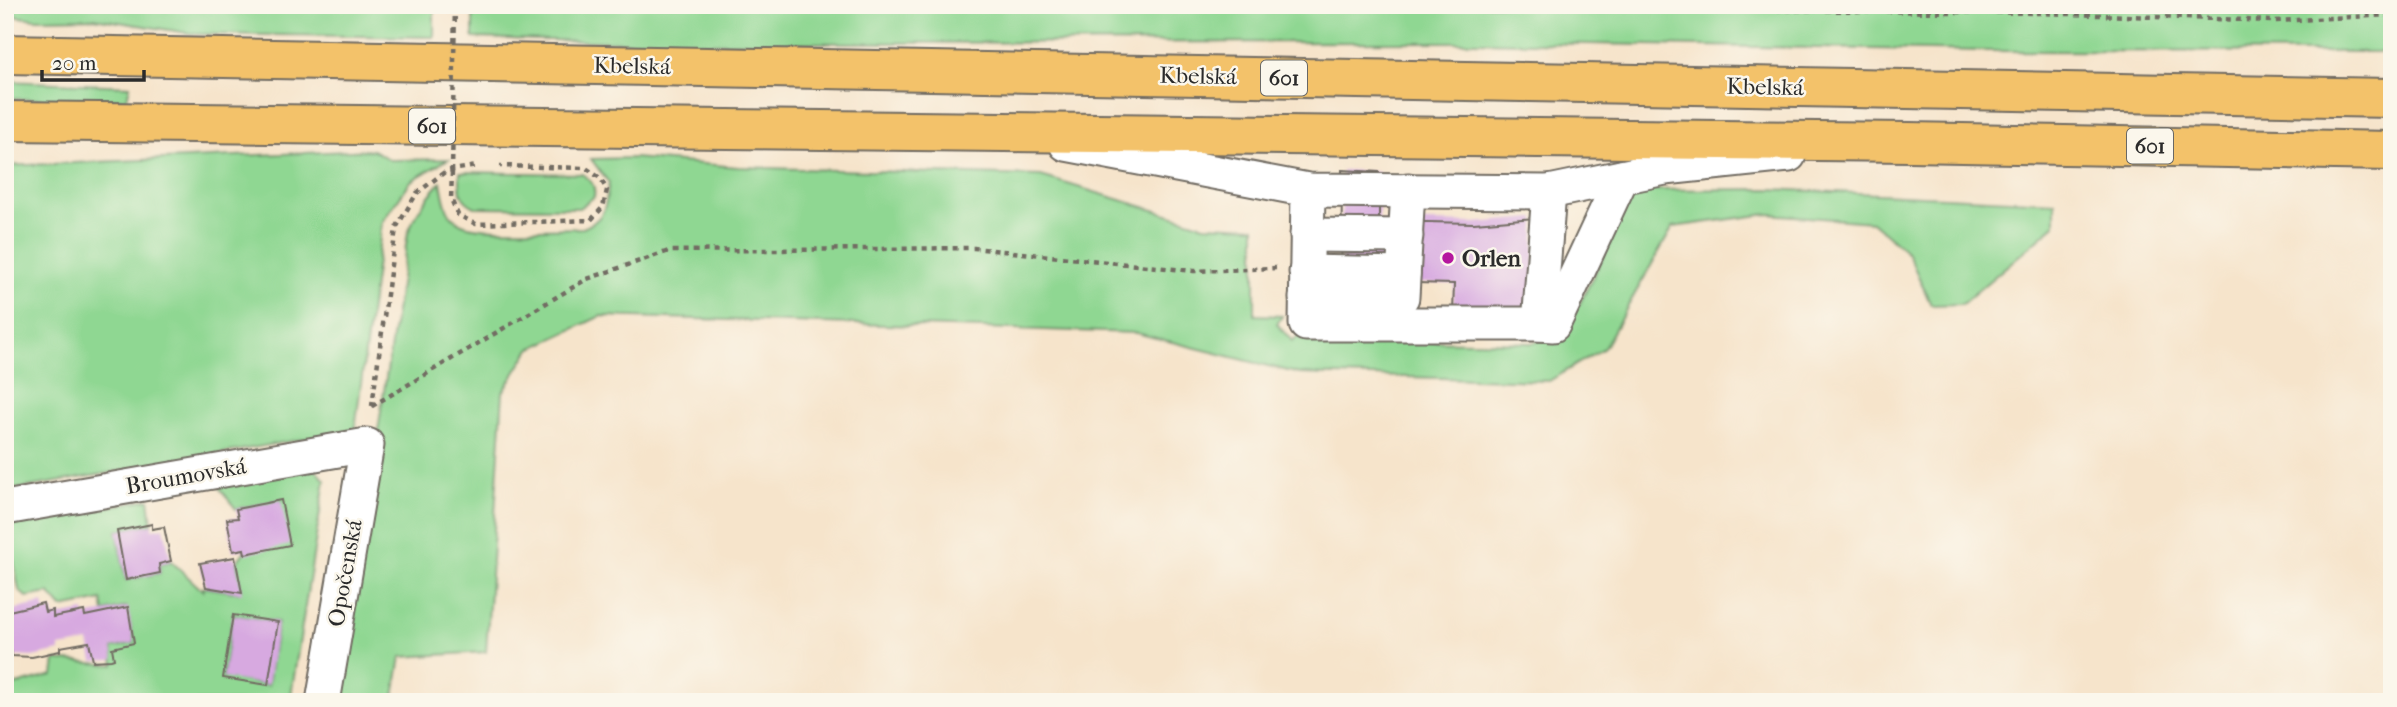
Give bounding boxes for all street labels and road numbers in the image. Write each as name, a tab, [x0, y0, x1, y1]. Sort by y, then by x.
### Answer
street label: Kbelská	[593, 52, 671, 80]
road number: 601	[1261, 60, 1307, 96]
street label: Kbelská	[1159, 62, 1237, 90]
street label: Kbelská	[1726, 73, 1804, 101]
road number: 601	[409, 108, 455, 144]
road number: 601	[2127, 128, 2173, 164]
street label: Broumovská	[124, 452, 249, 500]
street label: Opočenská	[322, 517, 368, 629]

